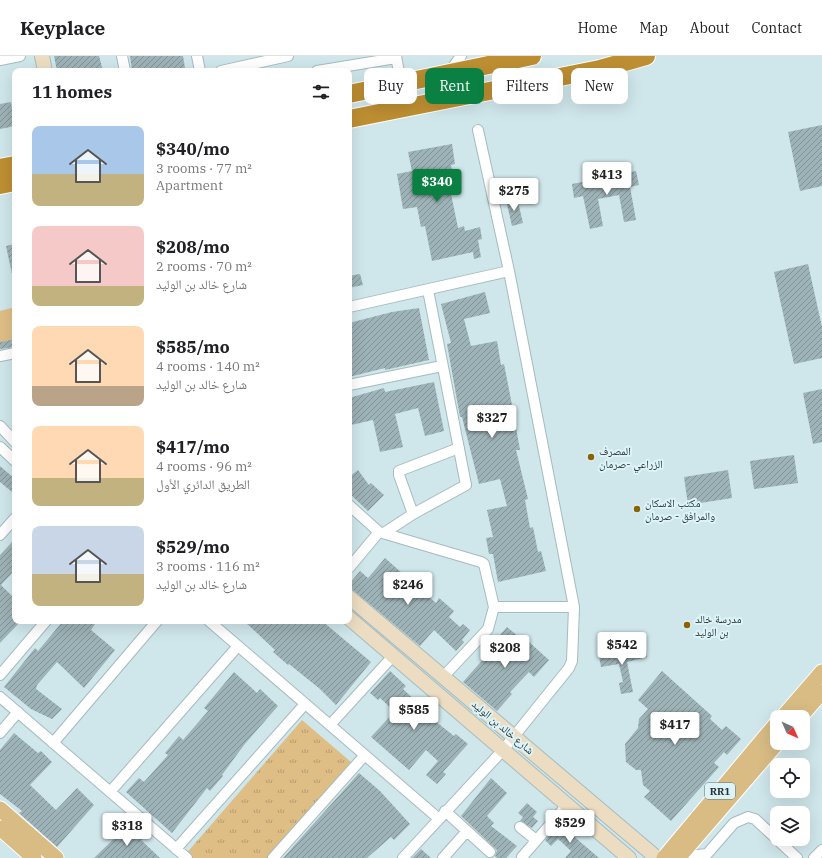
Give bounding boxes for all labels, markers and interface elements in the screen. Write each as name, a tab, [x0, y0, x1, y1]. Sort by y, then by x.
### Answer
text: Keyplace	[20, 16, 105, 40]
text: Home	[578, 19, 617, 37]
text: Map	[639, 19, 668, 37]
text: About	[690, 19, 729, 37]
text: Contact	[751, 19, 802, 37]
chip: Buy	[364, 68, 417, 104]
chip: Rent	[425, 68, 484, 104]
chip: Filters	[492, 68, 563, 104]
chip: New	[571, 68, 628, 104]
text: 11 homes	[32, 81, 112, 103]
icon: filters	[310, 81, 332, 103]
text: $340/mo	[156, 138, 230, 160]
icon: home	[64, 142, 112, 190]
text: 3 rooms · 77 m²	[156, 160, 252, 177]
pin: $413	[583, 162, 631, 196]
text: $413	[591, 166, 623, 183]
pin: $340	[413, 169, 461, 203]
text: $340	[421, 173, 453, 190]
text: Apartment	[156, 177, 223, 194]
pin: $275	[490, 178, 538, 212]
text: $275	[498, 182, 530, 199]
text: $208/mo	[156, 236, 230, 258]
icon: home	[64, 242, 112, 290]
text: 2 rooms · 70 m²	[156, 258, 252, 275]
text: شارع خالد بن الوليد	[156, 276, 247, 293]
text: $585/mo	[156, 336, 230, 358]
icon: home	[64, 342, 112, 390]
text: 4 rooms · 140 m²	[156, 358, 260, 375]
text: شارع خالد بن الوليد	[156, 376, 247, 393]
pin: $327	[468, 405, 516, 439]
text: $327	[476, 409, 508, 426]
text: $417/mo	[156, 436, 230, 458]
icon: home	[64, 442, 112, 490]
place label: المصرف الزراعي -صرمان	[599, 444, 663, 473]
marker: المصرف الزراعي -صرمان	[586, 452, 596, 462]
text: 4 rooms · 96 m²	[156, 458, 252, 475]
text: الطريق الدائري الأول	[156, 476, 250, 493]
place label: مكتب الاسكان والمرافق - صرمان	[645, 496, 715, 523]
marker: مكتب الاسكان والمرافق - صرمان	[632, 504, 642, 514]
text: $529/mo	[156, 536, 230, 558]
icon: home	[64, 542, 112, 590]
text: 3 rooms · 116 m²	[156, 558, 260, 575]
pin: $246	[384, 572, 432, 606]
text: شارع خالد بن الوليد	[156, 576, 247, 593]
text: $246	[392, 576, 424, 593]
place label: مدرسة خالد بن الوليد	[695, 612, 742, 639]
marker: مدرسة خالد بن الوليد	[682, 620, 692, 630]
pin: $542	[598, 632, 646, 666]
pin: $208	[481, 635, 529, 669]
text: $542	[606, 636, 638, 653]
text: $208	[489, 639, 521, 656]
pin: $585	[390, 697, 438, 731]
street label: شارع خالد بن الوليد	[469, 697, 537, 757]
text: $585	[398, 701, 430, 718]
north arrow	[770, 710, 810, 750]
map controls	[770, 710, 810, 846]
pin: $417	[651, 712, 699, 746]
text: $417	[659, 716, 691, 733]
button: locate	[770, 758, 810, 798]
road number: RR1	[705, 783, 735, 799]
button: layers	[770, 806, 810, 846]
pin: $529	[546, 810, 594, 844]
pin: $318	[103, 813, 151, 847]
text: $529	[554, 814, 586, 831]
text: $318	[111, 817, 143, 834]

